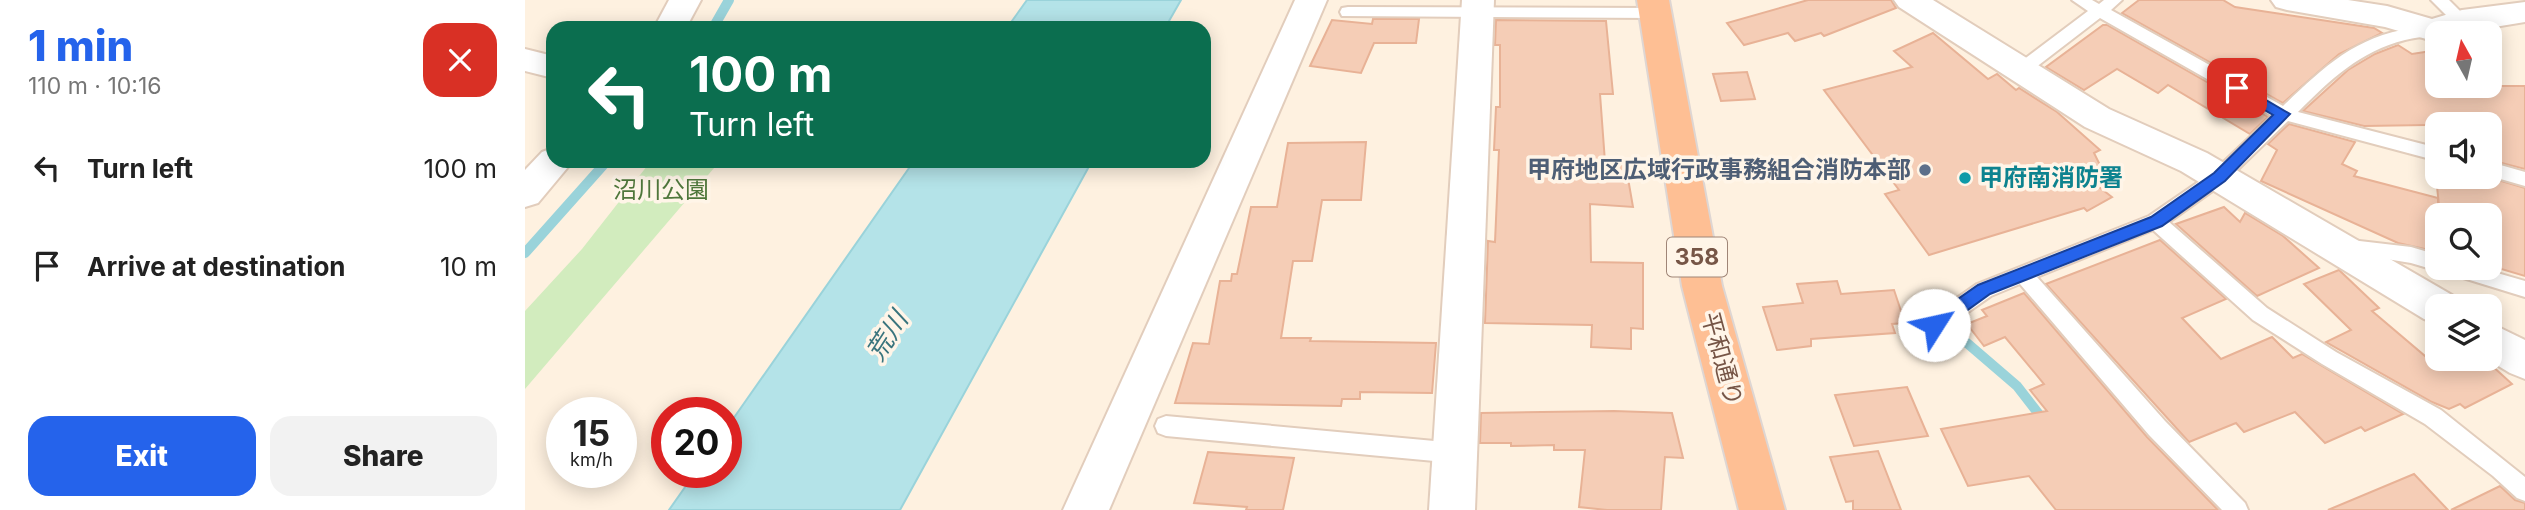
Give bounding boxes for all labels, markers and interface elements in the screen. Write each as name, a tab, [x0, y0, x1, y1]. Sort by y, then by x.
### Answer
text: 1 min	[28, 20, 133, 71]
north arrow	[2425, 21, 2503, 98]
map controls	[2425, 21, 2502, 371]
button: close	[423, 23, 497, 97]
text: 100 m	[689, 45, 833, 104]
icon: left	[574, 49, 665, 140]
pin	[2207, 58, 2267, 118]
icon: arrive	[2218, 69, 2256, 107]
text: 110 m · 10:16	[28, 72, 162, 100]
text: Turn left	[689, 105, 814, 144]
button: sound	[2425, 112, 2502, 189]
icon: left	[28, 149, 66, 187]
text: Turn left	[87, 153, 193, 184]
text: 100 m	[424, 153, 497, 184]
place label: 甲府地区広域行政事務組合消防本部	[1527, 155, 1911, 184]
marker: 甲府地区広域行政事務組合消防本部	[1917, 162, 1933, 178]
place label: 甲府南消防署	[1979, 163, 2123, 192]
marker: 甲府南消防署	[1957, 170, 1973, 186]
park label: 沼川公園	[613, 175, 709, 204]
button: search	[2425, 203, 2502, 280]
road number: 358	[1667, 238, 1727, 276]
icon: arrive	[28, 247, 66, 285]
text: Arrive at destination	[87, 251, 346, 282]
text: 10 m	[440, 251, 497, 282]
position arrow	[1897, 288, 1971, 362]
button: layers	[2425, 294, 2502, 371]
water label: 荒川	[859, 303, 915, 366]
street label: 平和通り	[1696, 309, 1749, 409]
speed limit sign: 20	[651, 397, 742, 488]
text: 15	[573, 412, 610, 454]
button: Exit	[28, 416, 256, 496]
button: Share	[270, 416, 497, 496]
text: km/h	[570, 449, 613, 470]

